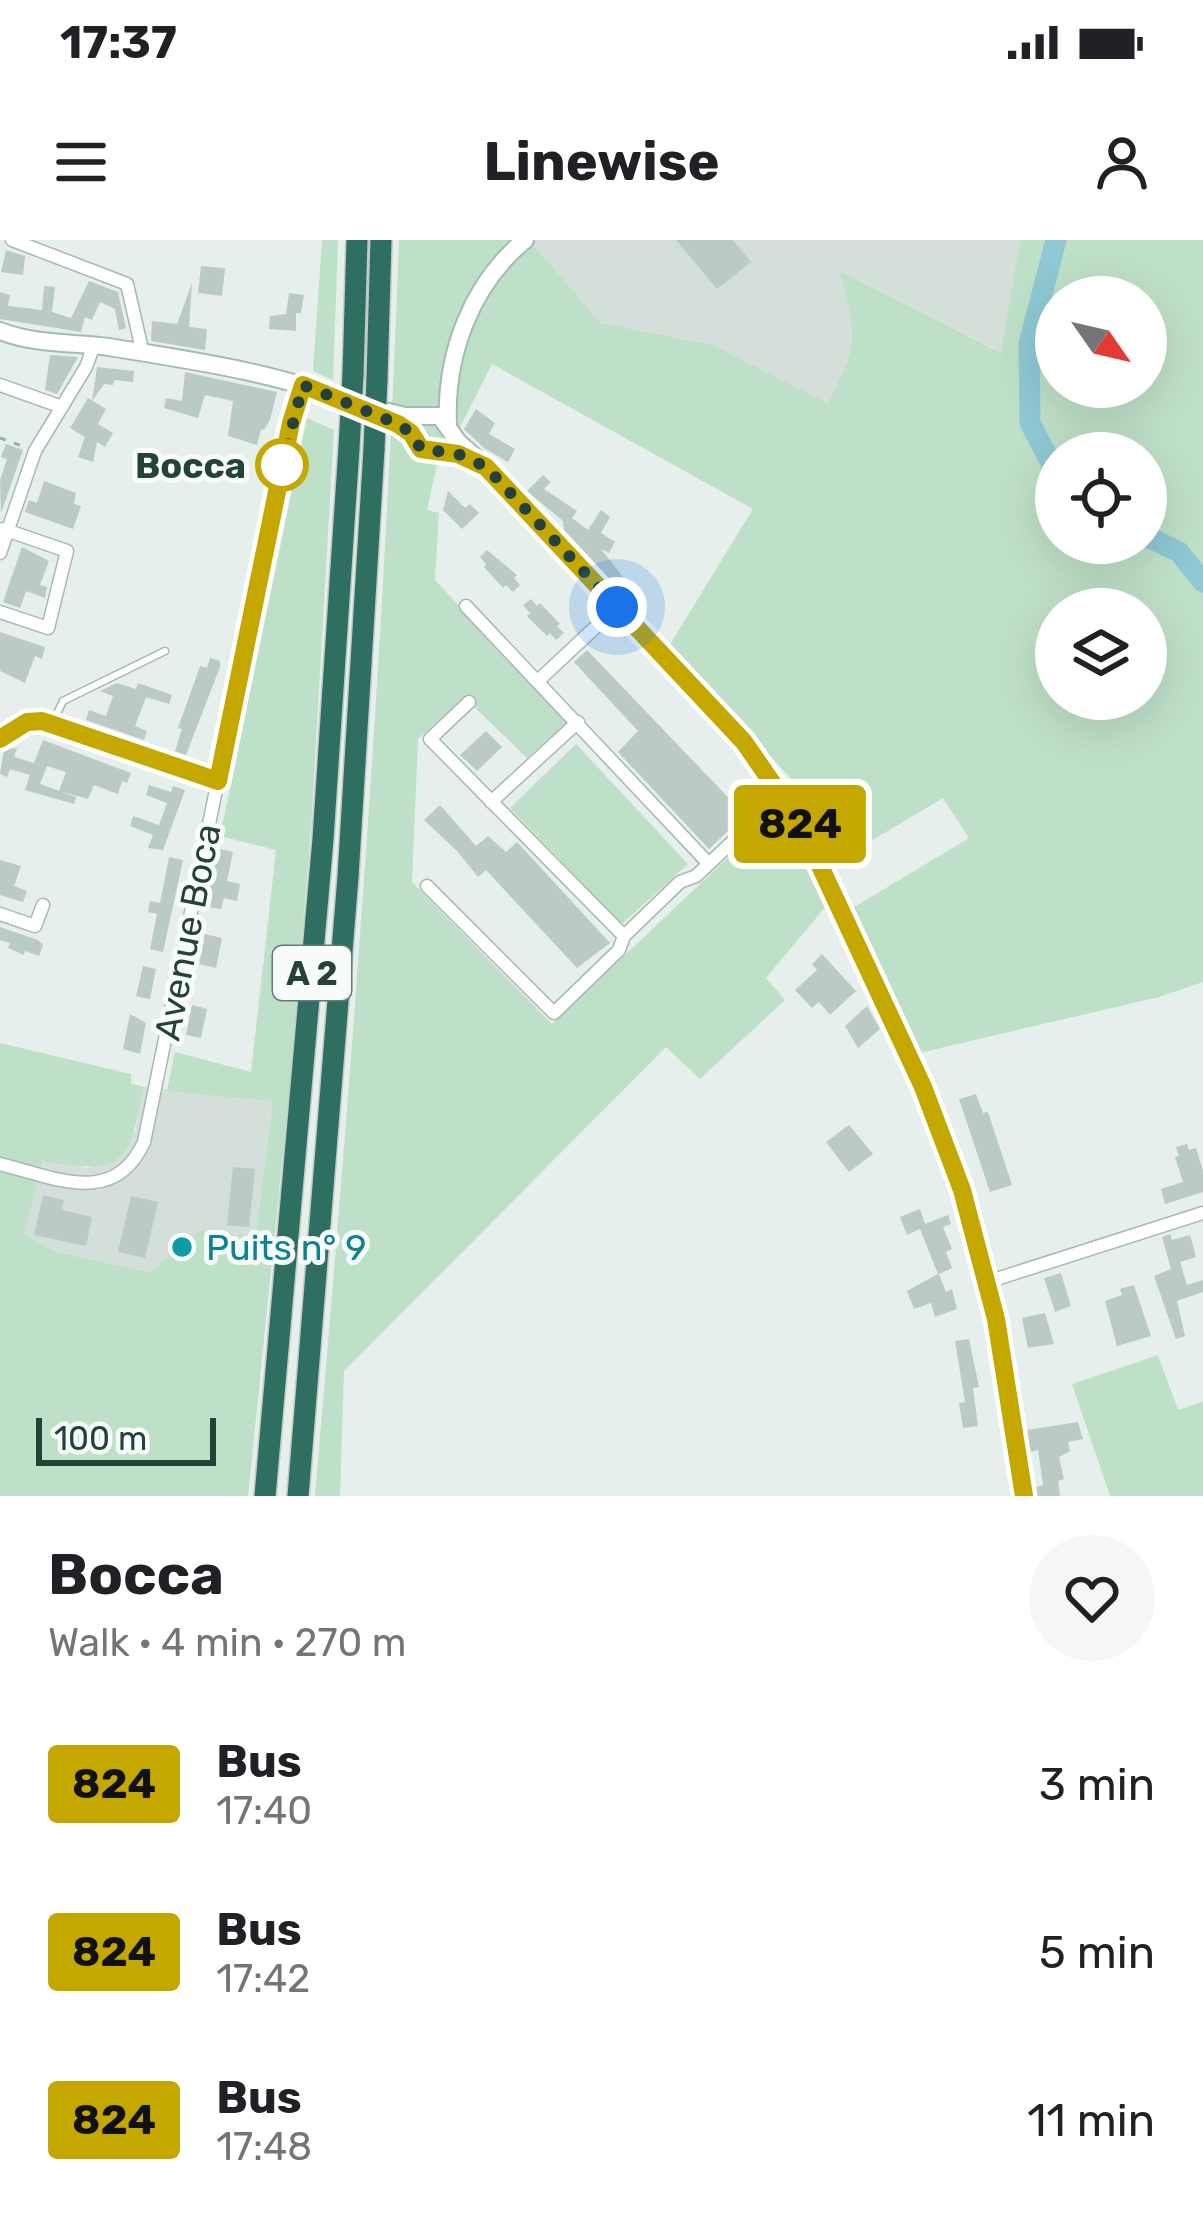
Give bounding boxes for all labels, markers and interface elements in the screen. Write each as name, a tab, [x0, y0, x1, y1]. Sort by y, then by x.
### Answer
text: 17:37	[60, 16, 177, 69]
icon: menu	[48, 129, 114, 195]
icon: person	[1089, 129, 1155, 195]
text: Linewise	[483, 130, 720, 194]
north arrow	[1035, 276, 1167, 408]
map controls	[1035, 276, 1167, 720]
button: locate	[1035, 432, 1167, 564]
marker: Bocca	[257, 440, 307, 490]
place label: Bocca	[135, 444, 246, 487]
your location	[587, 577, 647, 637]
button: layers	[1035, 588, 1167, 720]
line badge: 824	[731, 785, 869, 863]
text: 824	[758, 799, 842, 849]
street label: Avenue Boca	[145, 820, 230, 1044]
road number: A 2	[273, 946, 351, 1000]
place label: Puits n° 9	[206, 1226, 367, 1269]
marker: Puits n° 9	[169, 1234, 195, 1260]
scale bar	[36, 1412, 216, 1465]
text: 100 m	[54, 1419, 147, 1458]
button: heart	[1029, 1535, 1155, 1661]
text: Bocca	[48, 1541, 224, 1608]
text: Walk · 4 min · 270 m	[48, 1620, 407, 1666]
text: Bus	[216, 1735, 302, 1788]
text: 3 min	[1039, 1758, 1155, 1811]
text: 824	[72, 1759, 156, 1809]
text: 17:40	[216, 1788, 312, 1834]
text: Bus	[216, 1903, 302, 1956]
text: 5 min	[1039, 1926, 1155, 1979]
text: 824	[72, 1927, 156, 1977]
text: 17:42	[216, 1956, 310, 2002]
text: Bus	[216, 2071, 302, 2124]
text: 11 min	[1027, 2094, 1155, 2147]
text: 824	[72, 2095, 156, 2145]
text: 17:48	[216, 2124, 312, 2170]

